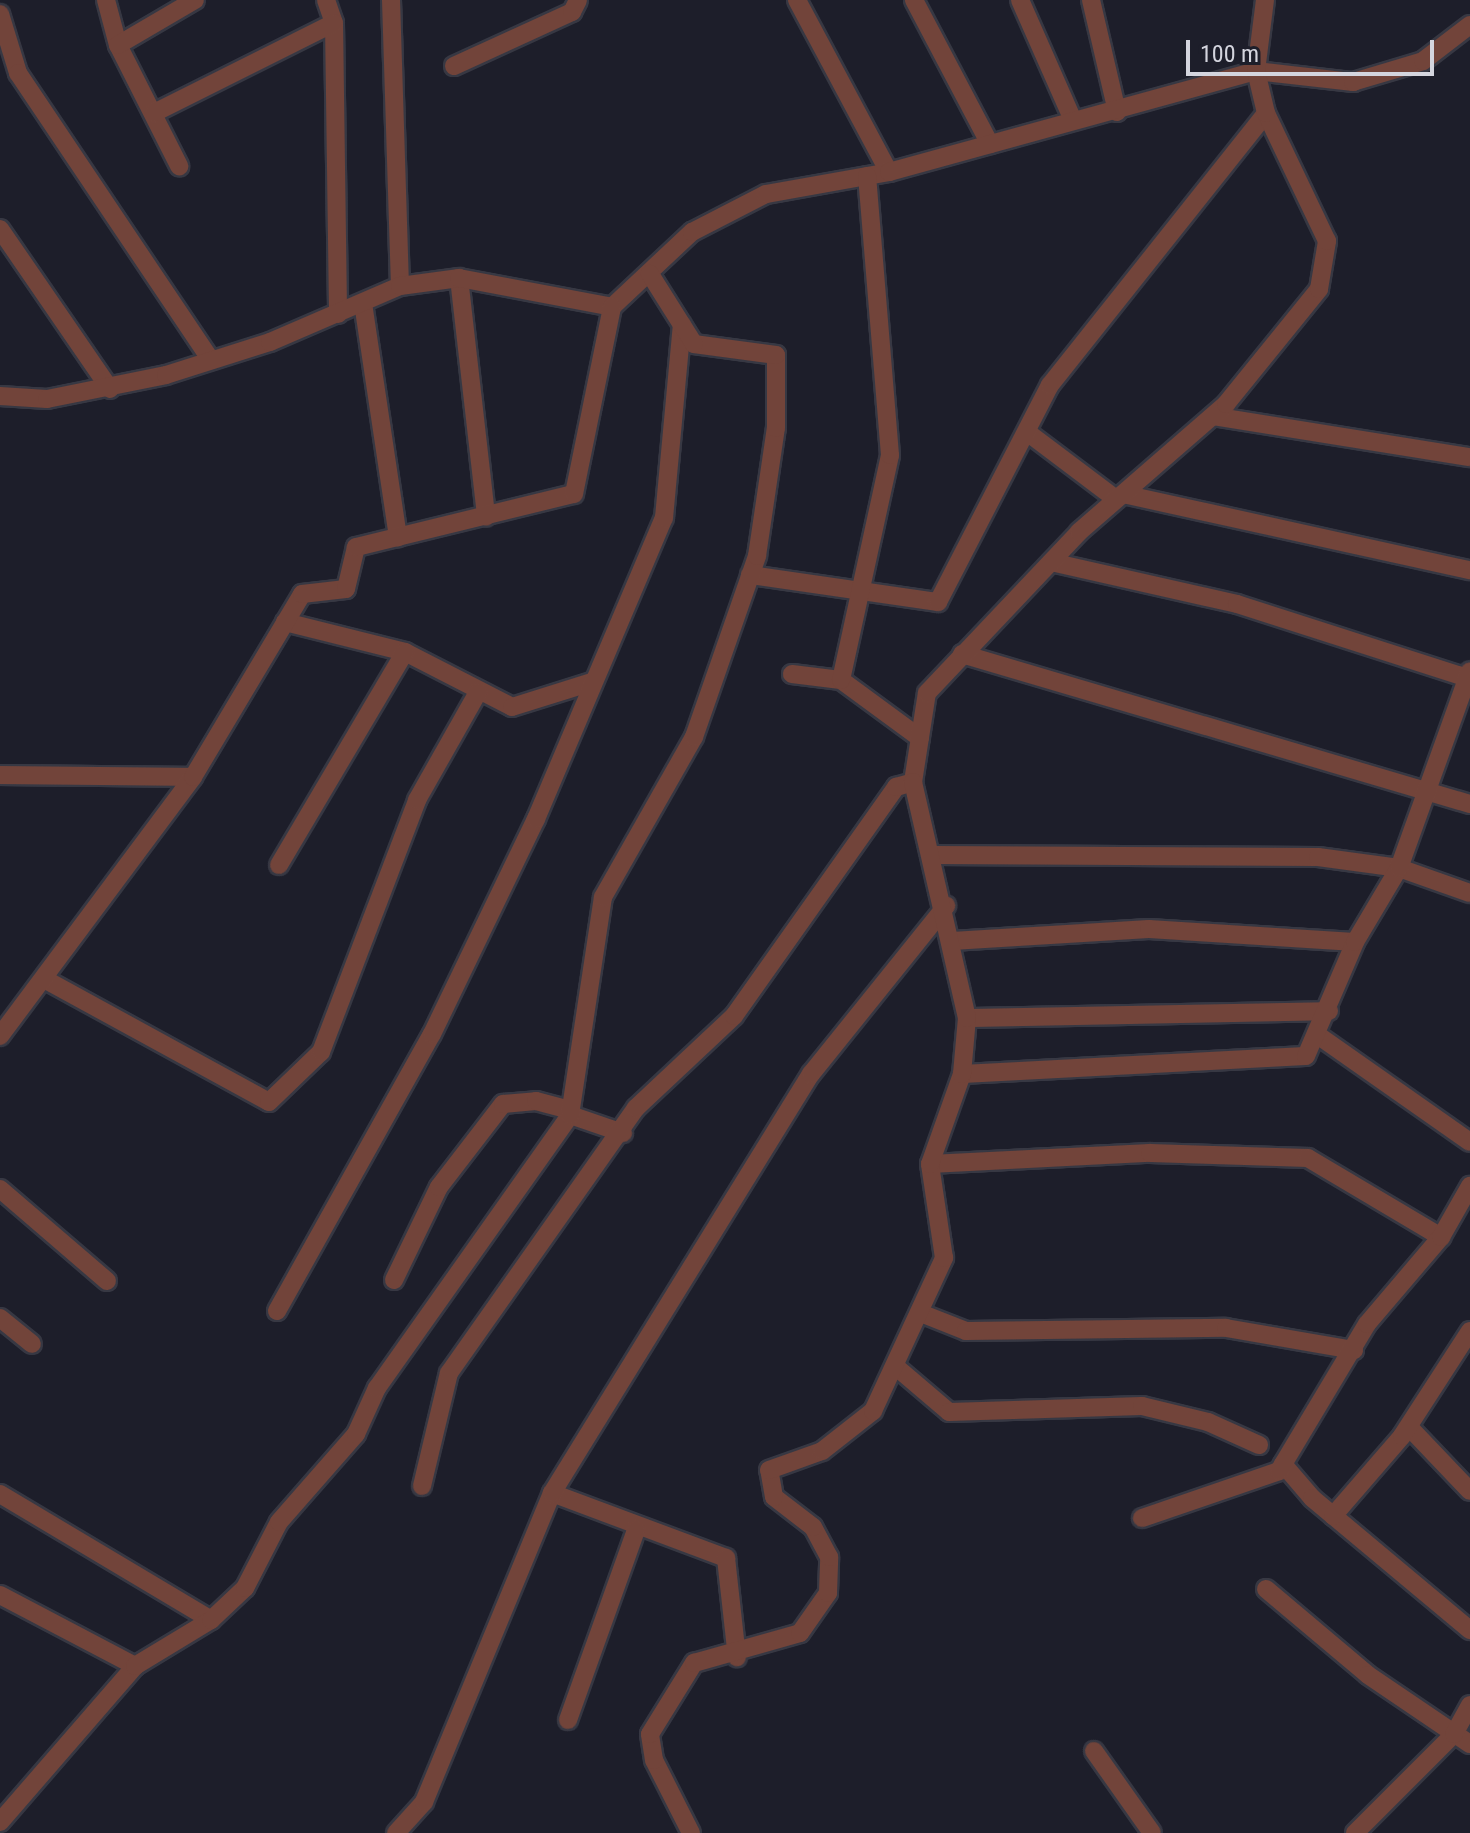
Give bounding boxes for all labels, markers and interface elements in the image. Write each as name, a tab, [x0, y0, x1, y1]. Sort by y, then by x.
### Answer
scale bar	[1190, 24, 1438, 74]
text: 100 m	[1200, 40, 1259, 68]

